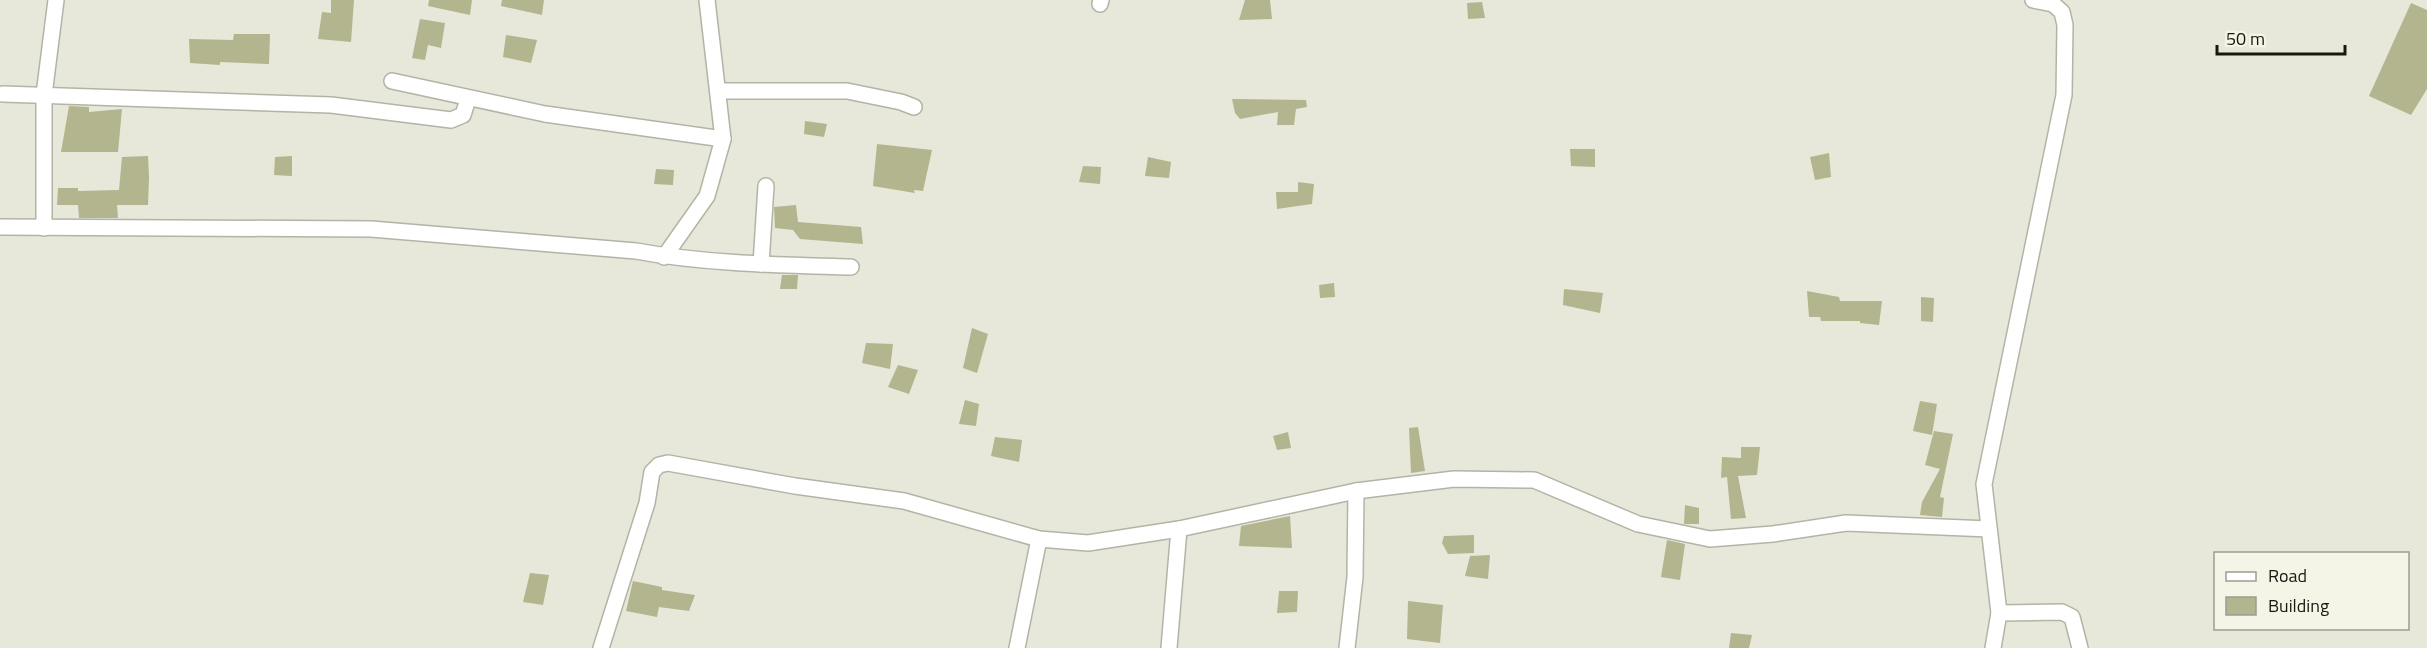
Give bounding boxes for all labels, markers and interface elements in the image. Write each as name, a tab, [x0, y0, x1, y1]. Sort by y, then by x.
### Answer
scale bar	[2217, 18, 2344, 56]
text: 50 m	[2226, 25, 2265, 52]
legend	[2214, 552, 2409, 630]
text: Road	[2268, 562, 2307, 589]
text: Building	[2268, 592, 2329, 619]

